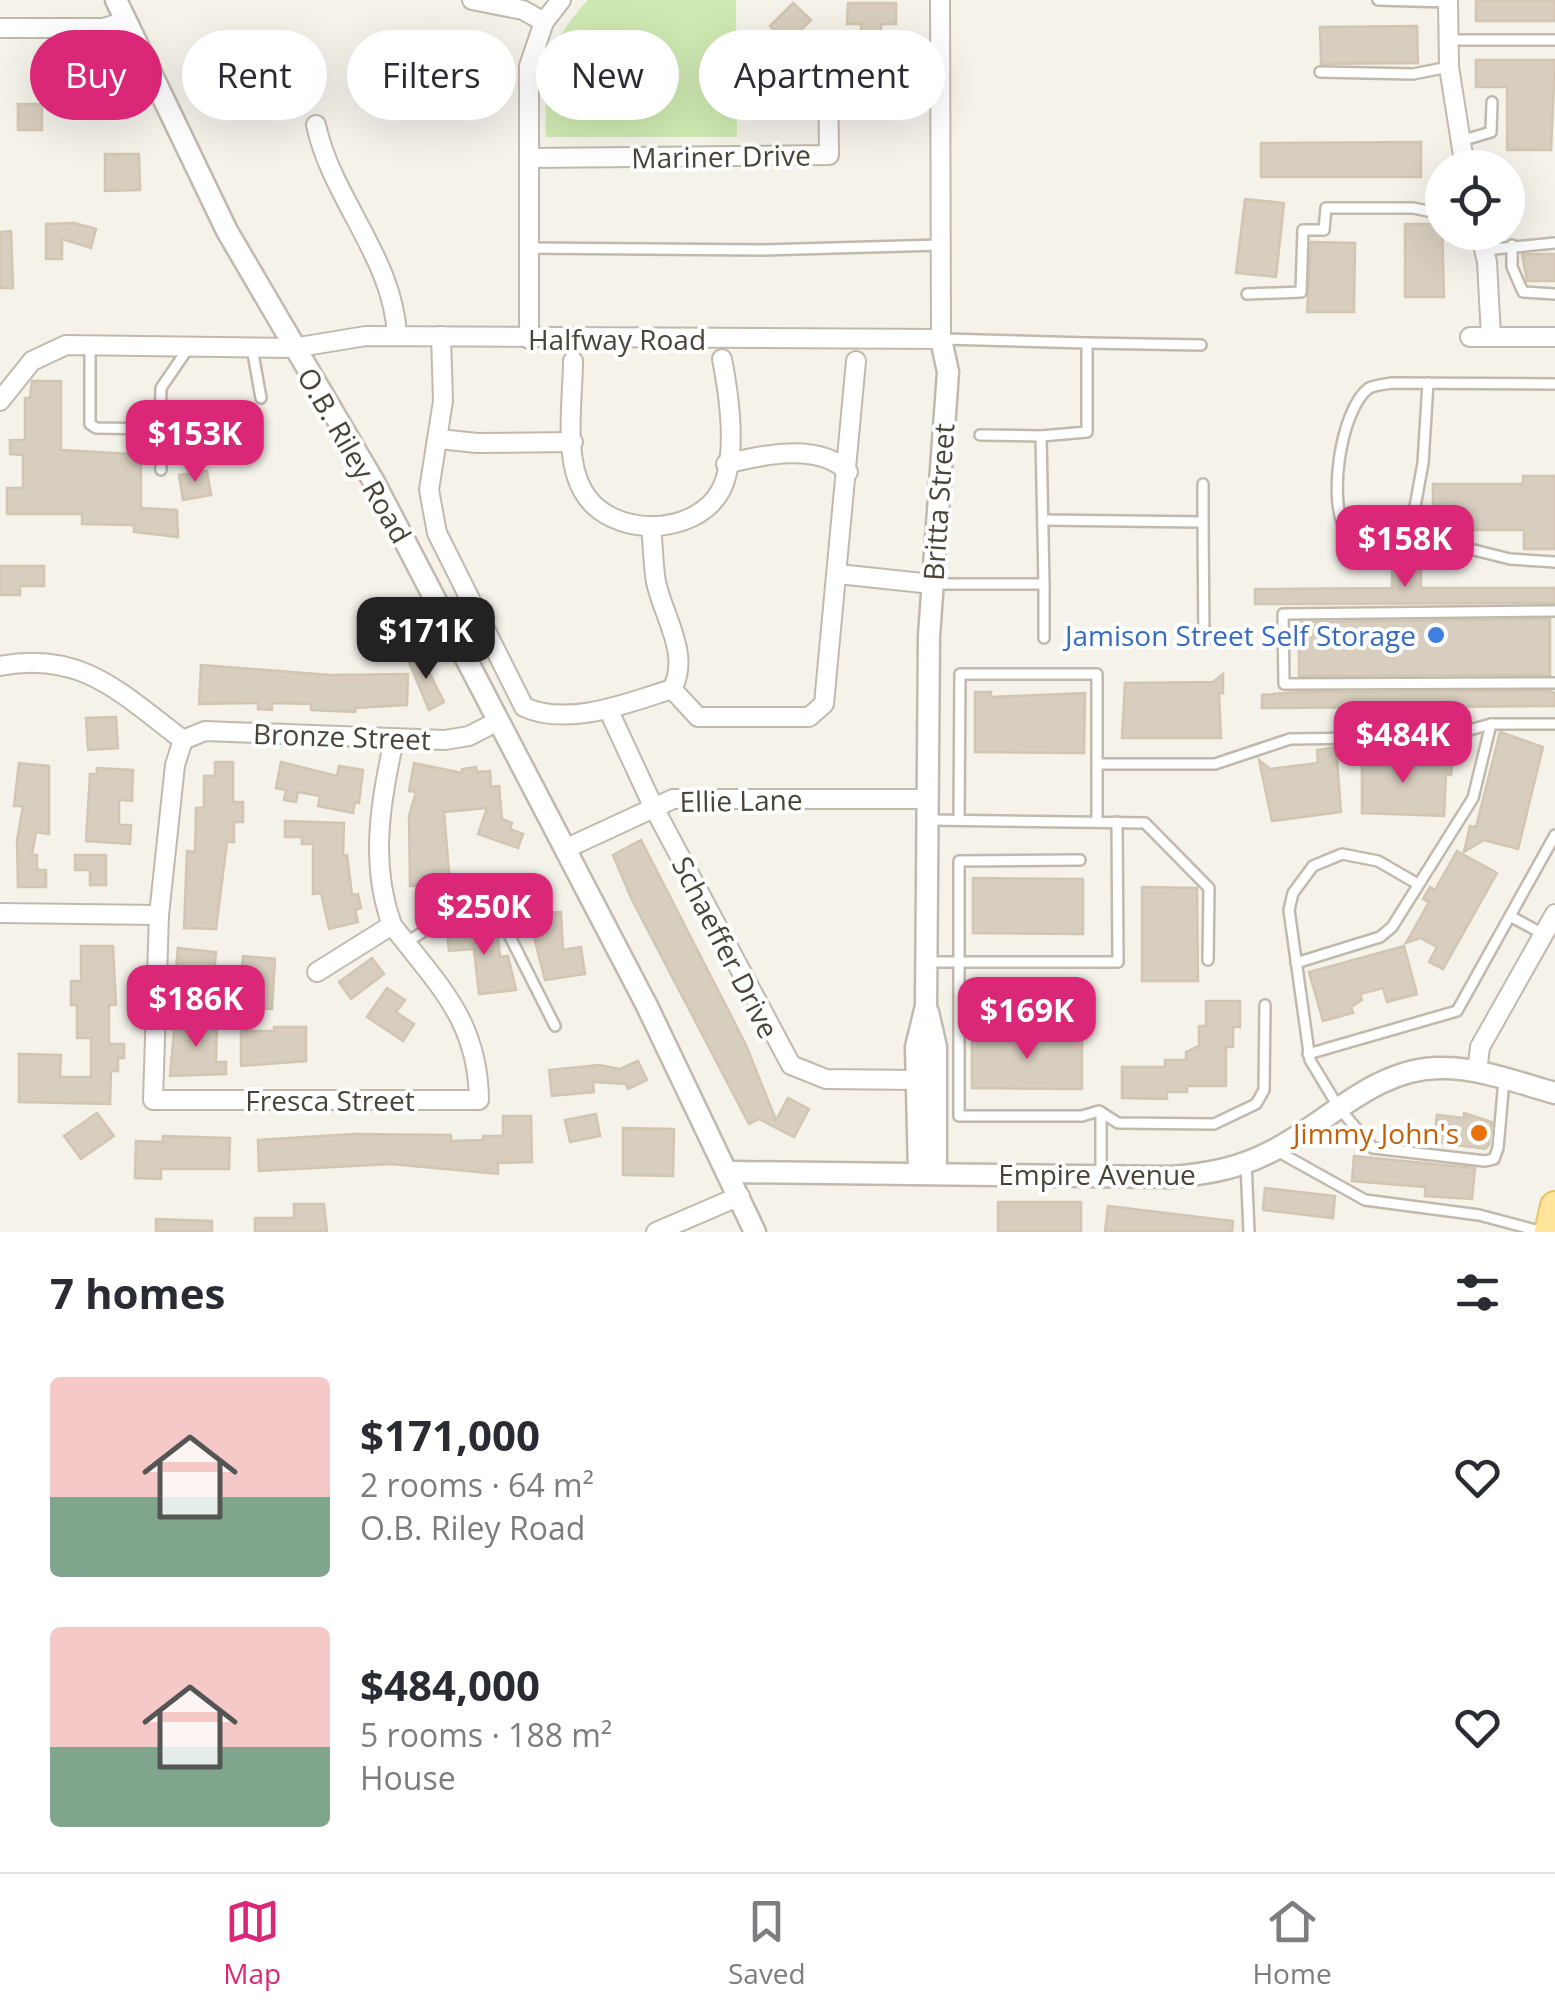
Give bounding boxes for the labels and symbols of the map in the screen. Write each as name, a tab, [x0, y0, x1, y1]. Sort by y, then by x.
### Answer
street label: Mariner Drive	[631, 135, 811, 177]
street label: Halfway Road	[528, 320, 706, 358]
street label: O.B. Riley Road	[289, 360, 421, 550]
pin: $153K	[125, 400, 265, 485]
street label: Britta Street	[914, 422, 962, 582]
pin: $158K	[1335, 505, 1475, 590]
pin: $171K	[356, 597, 496, 682]
place label: Jamison Street Self Storage	[1062, 616, 1416, 654]
marker: Jamison Street Self Storage	[1425, 624, 1447, 646]
pin: $484K	[1333, 701, 1473, 786]
street label: Bronze Street	[252, 714, 432, 758]
street label: Ellie Lane	[679, 780, 803, 820]
street label: Schaeffer Drive	[664, 850, 788, 1044]
pin: $250K	[414, 873, 554, 958]
pin: $186K	[126, 965, 266, 1050]
pin: $169K	[957, 977, 1097, 1062]
street label: Fresca Street	[245, 1081, 415, 1119]
place label: Jimmy John's	[1290, 1114, 1459, 1152]
marker: Jimmy John's	[1468, 1122, 1490, 1144]
street label: Empire Avenue	[998, 1155, 1196, 1193]

